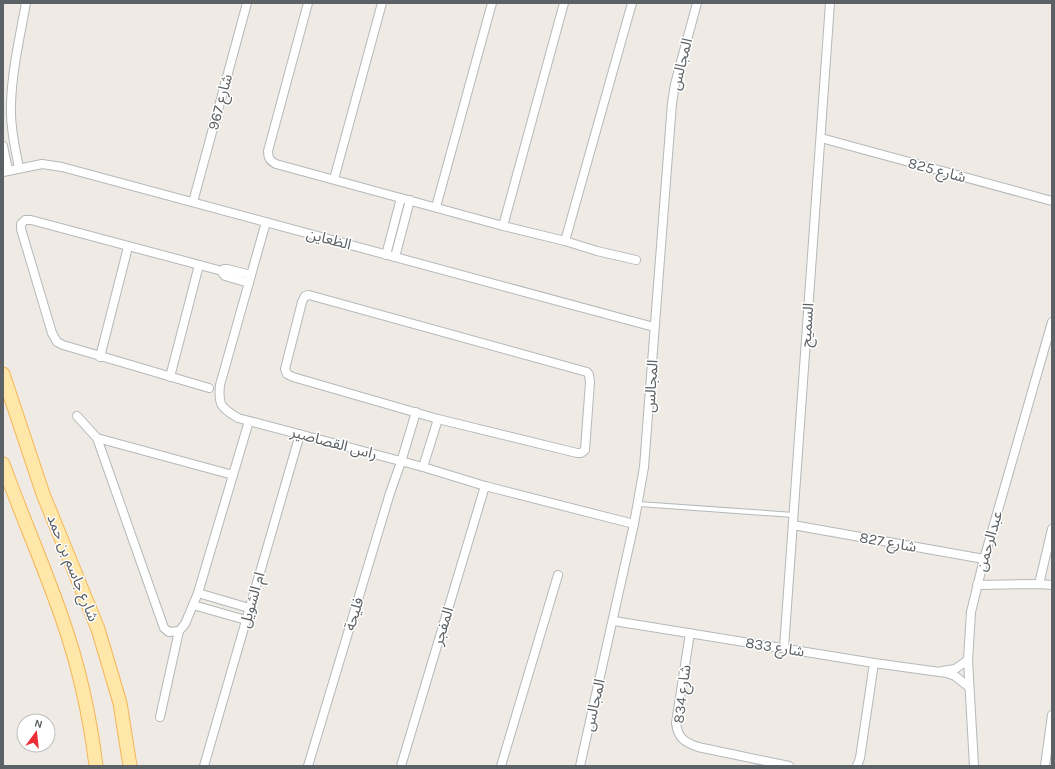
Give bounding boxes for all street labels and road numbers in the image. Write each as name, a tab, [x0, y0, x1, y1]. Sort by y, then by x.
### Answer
street label: المجالس	[666, 36, 696, 92]
street label: شارع 967	[204, 72, 239, 133]
street label: شارع 825	[905, 154, 968, 189]
street label: الظعاين	[305, 224, 353, 254]
street label: السميح	[796, 302, 821, 348]
street label: المجالس	[640, 359, 662, 413]
street label: راس القصاصير	[288, 423, 379, 463]
street label: عبدالرحمن	[972, 508, 1006, 573]
street label: شارع جاسم بن حمد	[41, 512, 103, 625]
street label: شارع 827	[857, 528, 918, 559]
street label: ام الشويل	[235, 570, 270, 630]
street label: فليحة	[340, 595, 368, 633]
street label: المفجر	[428, 605, 457, 648]
street label: شارع 833	[744, 633, 806, 664]
street label: شارع 834	[669, 663, 698, 725]
street label: المجالس	[579, 677, 609, 733]

